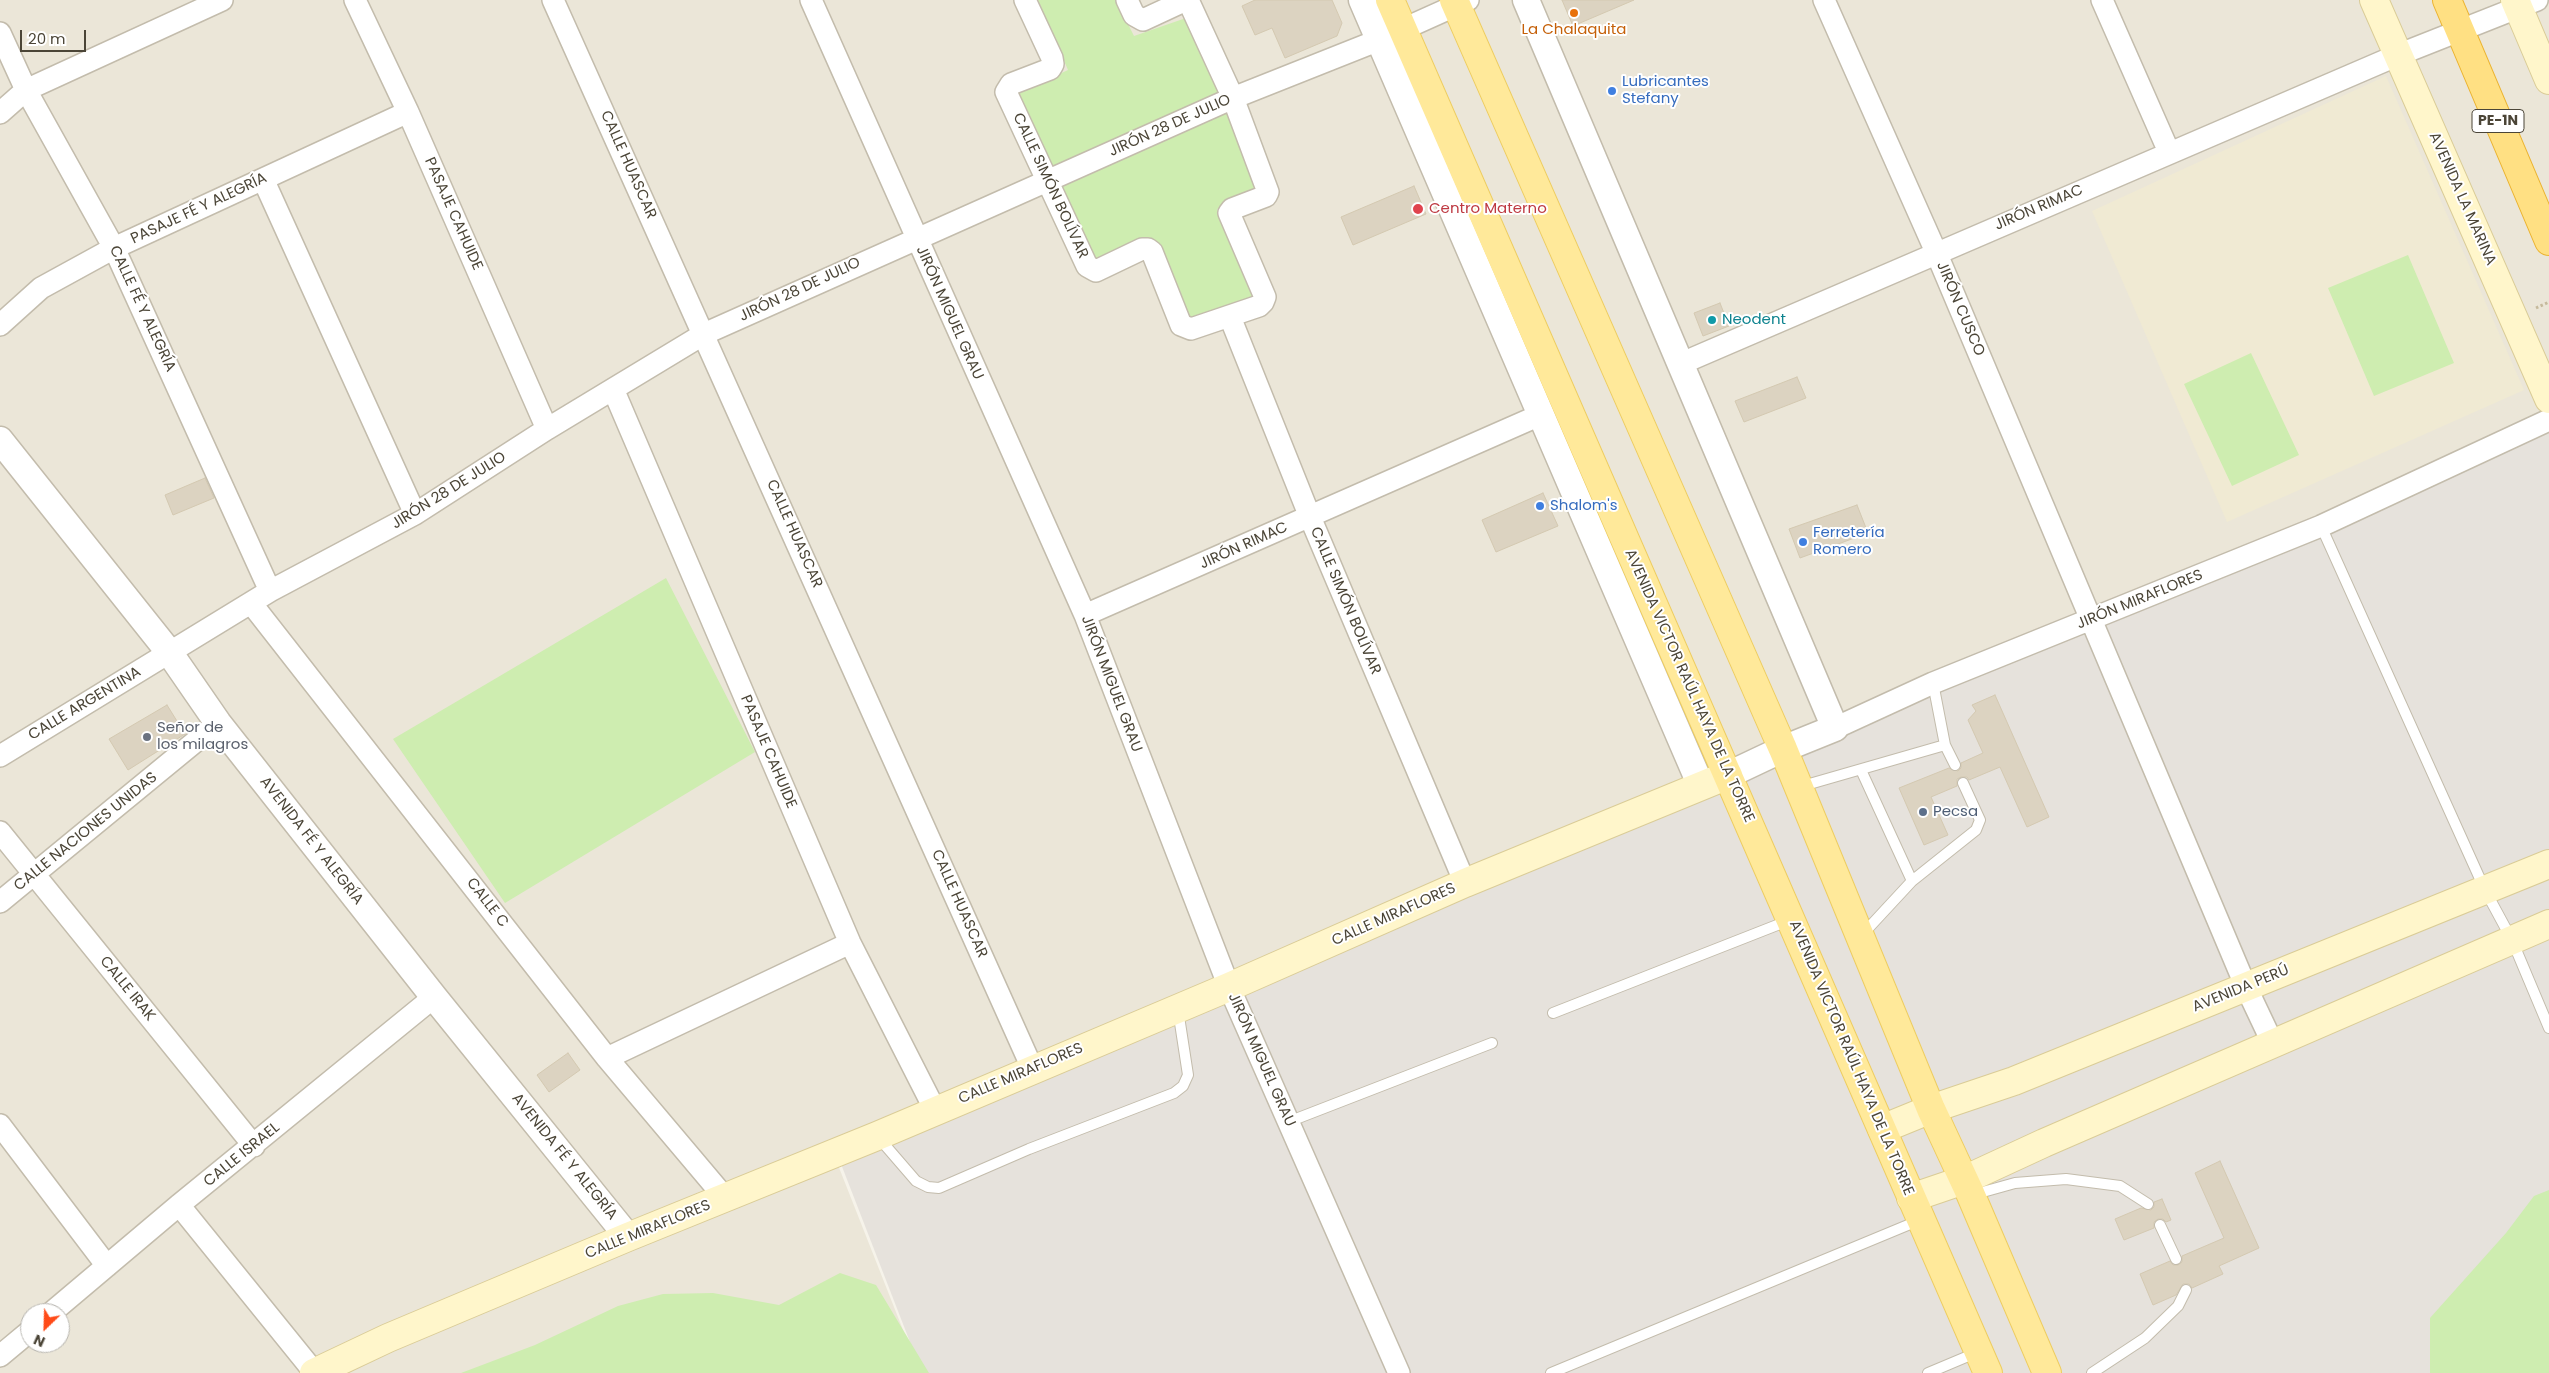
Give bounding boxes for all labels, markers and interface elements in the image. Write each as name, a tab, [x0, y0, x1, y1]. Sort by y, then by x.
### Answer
marker: La Chalaquita	[1568, 7, 1580, 19]
scale bar	[22, 20, 89, 52]
place label: La Chalaquita	[1522, 21, 1626, 39]
text: 20 m	[28, 28, 66, 49]
place label: Lubricantes Stefany	[1622, 73, 1709, 108]
marker: Lubricantes Stefany	[1606, 85, 1618, 97]
street label: JIRÓN 28 DE JULIO	[1106, 91, 1234, 161]
street label: CALLE HUASCAR	[596, 108, 660, 222]
street label: CALLE SIMÓN BOLÍVAR	[1008, 110, 1092, 262]
road number: PE-1N	[2472, 110, 2524, 132]
street label: AVENIDA LA MARINA	[2424, 130, 2500, 268]
street label: PASAJE CAHUIDE	[420, 155, 486, 273]
street label: PASAJE FÉ Y ALEGRÍA	[128, 170, 270, 248]
street label: JIRÓN RIMAC	[1992, 181, 2086, 235]
place label: Centro Materno	[1429, 200, 1547, 218]
marker: Centro Materno	[1411, 202, 1425, 216]
street label: CALLE FÉ Y ALEGRÍA	[105, 243, 179, 375]
street label: JIRÓN MIGUEL GRAU	[911, 243, 987, 383]
street label: JIRÓN 28 DE JULIO	[737, 254, 863, 326]
street label: JIRÓN CUSCO	[1932, 259, 1988, 359]
place label: Neodent	[1722, 311, 1786, 329]
marker: Neodent	[1706, 314, 1718, 326]
street label: JIRÓN 28 DE JULIO	[388, 449, 510, 533]
street label: CALLE HUASCAR	[762, 477, 826, 591]
place label: Shalom's	[1550, 497, 1617, 515]
marker: Shalom's	[1534, 500, 1546, 512]
street label: JIRÓN RIMAC	[1197, 519, 1291, 573]
street label: CALLE SIMÓN BOLÍVAR	[1306, 524, 1384, 678]
place label: Ferretería Romero	[1813, 524, 1885, 559]
marker: Ferretería Romero	[1797, 536, 1809, 548]
street label: AVENIDA VICTOR RAÚL HAYA DE LA TORRE	[1620, 547, 1758, 825]
street label: JIRÓN MIRAFLORES	[2074, 566, 2206, 634]
street label: JIRÓN MIGUEL GRAU	[1077, 613, 1145, 755]
street label: CALLE ARGENTINA	[26, 663, 144, 745]
street label: PASAJE CAHUIDE	[736, 693, 800, 811]
place label: Señor de los milagros	[157, 719, 248, 754]
marker: Señor de los milagros	[141, 731, 153, 743]
street label: CALLE NACIONES UNIDAS	[11, 769, 161, 895]
street label: AVENIDA FÉ Y ALEGRÍA	[255, 773, 367, 909]
place label: Pecsa	[1933, 803, 1978, 821]
marker: Pecsa	[1917, 806, 1929, 818]
street label: CALLE HUASCAR	[927, 847, 991, 961]
street label: CALLE C	[462, 875, 512, 931]
street label: CALLE MIRAFLORES	[1329, 880, 1459, 950]
street label: AVENIDA VICTOR RAÚL HAYA DE LA TORRE	[1785, 918, 1917, 1198]
street label: CALLE IRAK	[95, 953, 159, 1025]
street label: AVENIDA PERÚ	[2190, 961, 2292, 1017]
street label: JIRÓN MIGUEL GRAU	[1223, 990, 1299, 1130]
street label: CALLE MIRAFLORES	[956, 1040, 1086, 1108]
street label: AVENIDA FÉ Y ALEGRÍA	[507, 1090, 621, 1224]
street label: CALLE ISRAEL	[200, 1119, 284, 1191]
street label: CALLE MIRAFLORES	[583, 1197, 713, 1263]
north arrow	[20, 1303, 70, 1353]
text: N	[30, 1330, 48, 1352]

